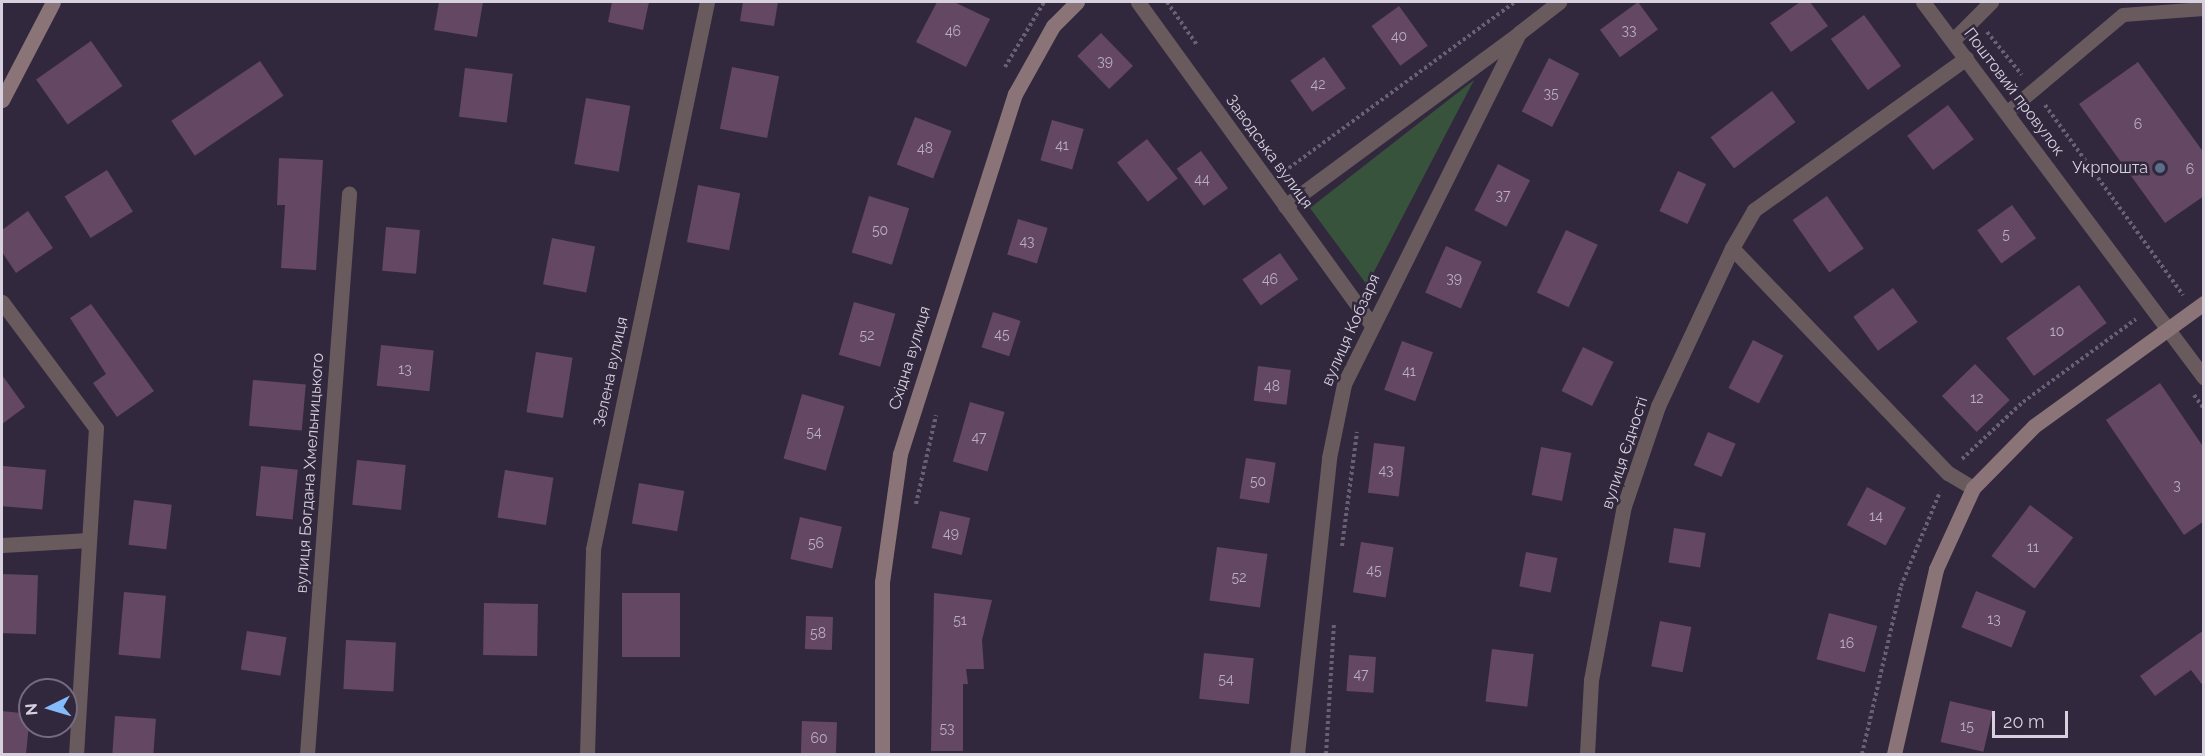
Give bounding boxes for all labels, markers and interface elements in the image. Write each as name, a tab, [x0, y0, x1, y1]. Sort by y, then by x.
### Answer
house number: 33	[1622, 22, 1636, 38]
house number: 46	[945, 23, 961, 39]
street label: Поштовий провулок	[1960, 24, 2068, 160]
house number: 40	[1391, 28, 1407, 44]
house number: 39	[1097, 53, 1113, 69]
house number: 42	[1311, 76, 1325, 92]
house number: 35	[1543, 85, 1559, 101]
street label: Заводська вулиця	[1221, 91, 1317, 213]
house number: 6	[2134, 116, 2142, 132]
house number: 41	[1055, 137, 1069, 153]
house number: 48	[917, 140, 933, 156]
place label: Укрпошта	[2072, 158, 2148, 178]
marker: Укрпошта	[2153, 161, 2167, 175]
house number: 6	[2186, 161, 2194, 177]
house number: 44	[1194, 171, 1210, 187]
house number: 37	[1496, 187, 1510, 203]
house number: 50	[872, 222, 888, 238]
house number: 5	[2002, 226, 2010, 242]
house number: 43	[1019, 233, 1035, 249]
house number: 39	[1446, 270, 1462, 286]
house number: 46	[1262, 271, 1278, 287]
street label: вулиця Кобзаря	[1318, 271, 1384, 389]
street label: Східна вулиця	[885, 304, 935, 412]
street label: Зелена вулиця	[590, 315, 632, 429]
house number: 10	[2050, 323, 2064, 339]
house number: 45	[994, 326, 1010, 342]
house number: 52	[860, 327, 874, 343]
street label: вулиця Богдана Хмельницького	[292, 352, 328, 594]
house number: 13	[398, 361, 412, 377]
house number: 41	[1402, 363, 1416, 379]
house number: 48	[1264, 378, 1280, 394]
house number: 12	[1970, 390, 1984, 406]
street label: вулиця Єдності	[1598, 394, 1652, 512]
house number: 54	[806, 424, 822, 440]
house number: 47	[971, 429, 987, 445]
house number: 43	[1378, 462, 1394, 478]
house number: 50	[1250, 473, 1266, 489]
house number: 3	[2173, 477, 2181, 493]
house number: 14	[1869, 508, 1883, 524]
house number: 49	[943, 525, 959, 541]
house number: 56	[808, 535, 824, 551]
house number: 11	[2027, 539, 2039, 555]
house number: 45	[1366, 562, 1382, 578]
house number: 52	[1232, 569, 1246, 585]
house number: 13	[1987, 611, 2001, 627]
house number: 51	[953, 612, 967, 628]
house number: 58	[810, 625, 826, 641]
house number: 16	[1840, 635, 1854, 651]
house number: 47	[1353, 666, 1369, 682]
house number: 54	[1218, 671, 1234, 687]
north arrow	[18, 678, 78, 738]
scale bar	[1995, 699, 2072, 737]
text: N	[22, 703, 42, 716]
text: 20 m	[2003, 711, 2045, 732]
house number: 15	[1960, 718, 1974, 734]
house number: 53	[939, 720, 955, 736]
house number: 60	[810, 730, 828, 746]

